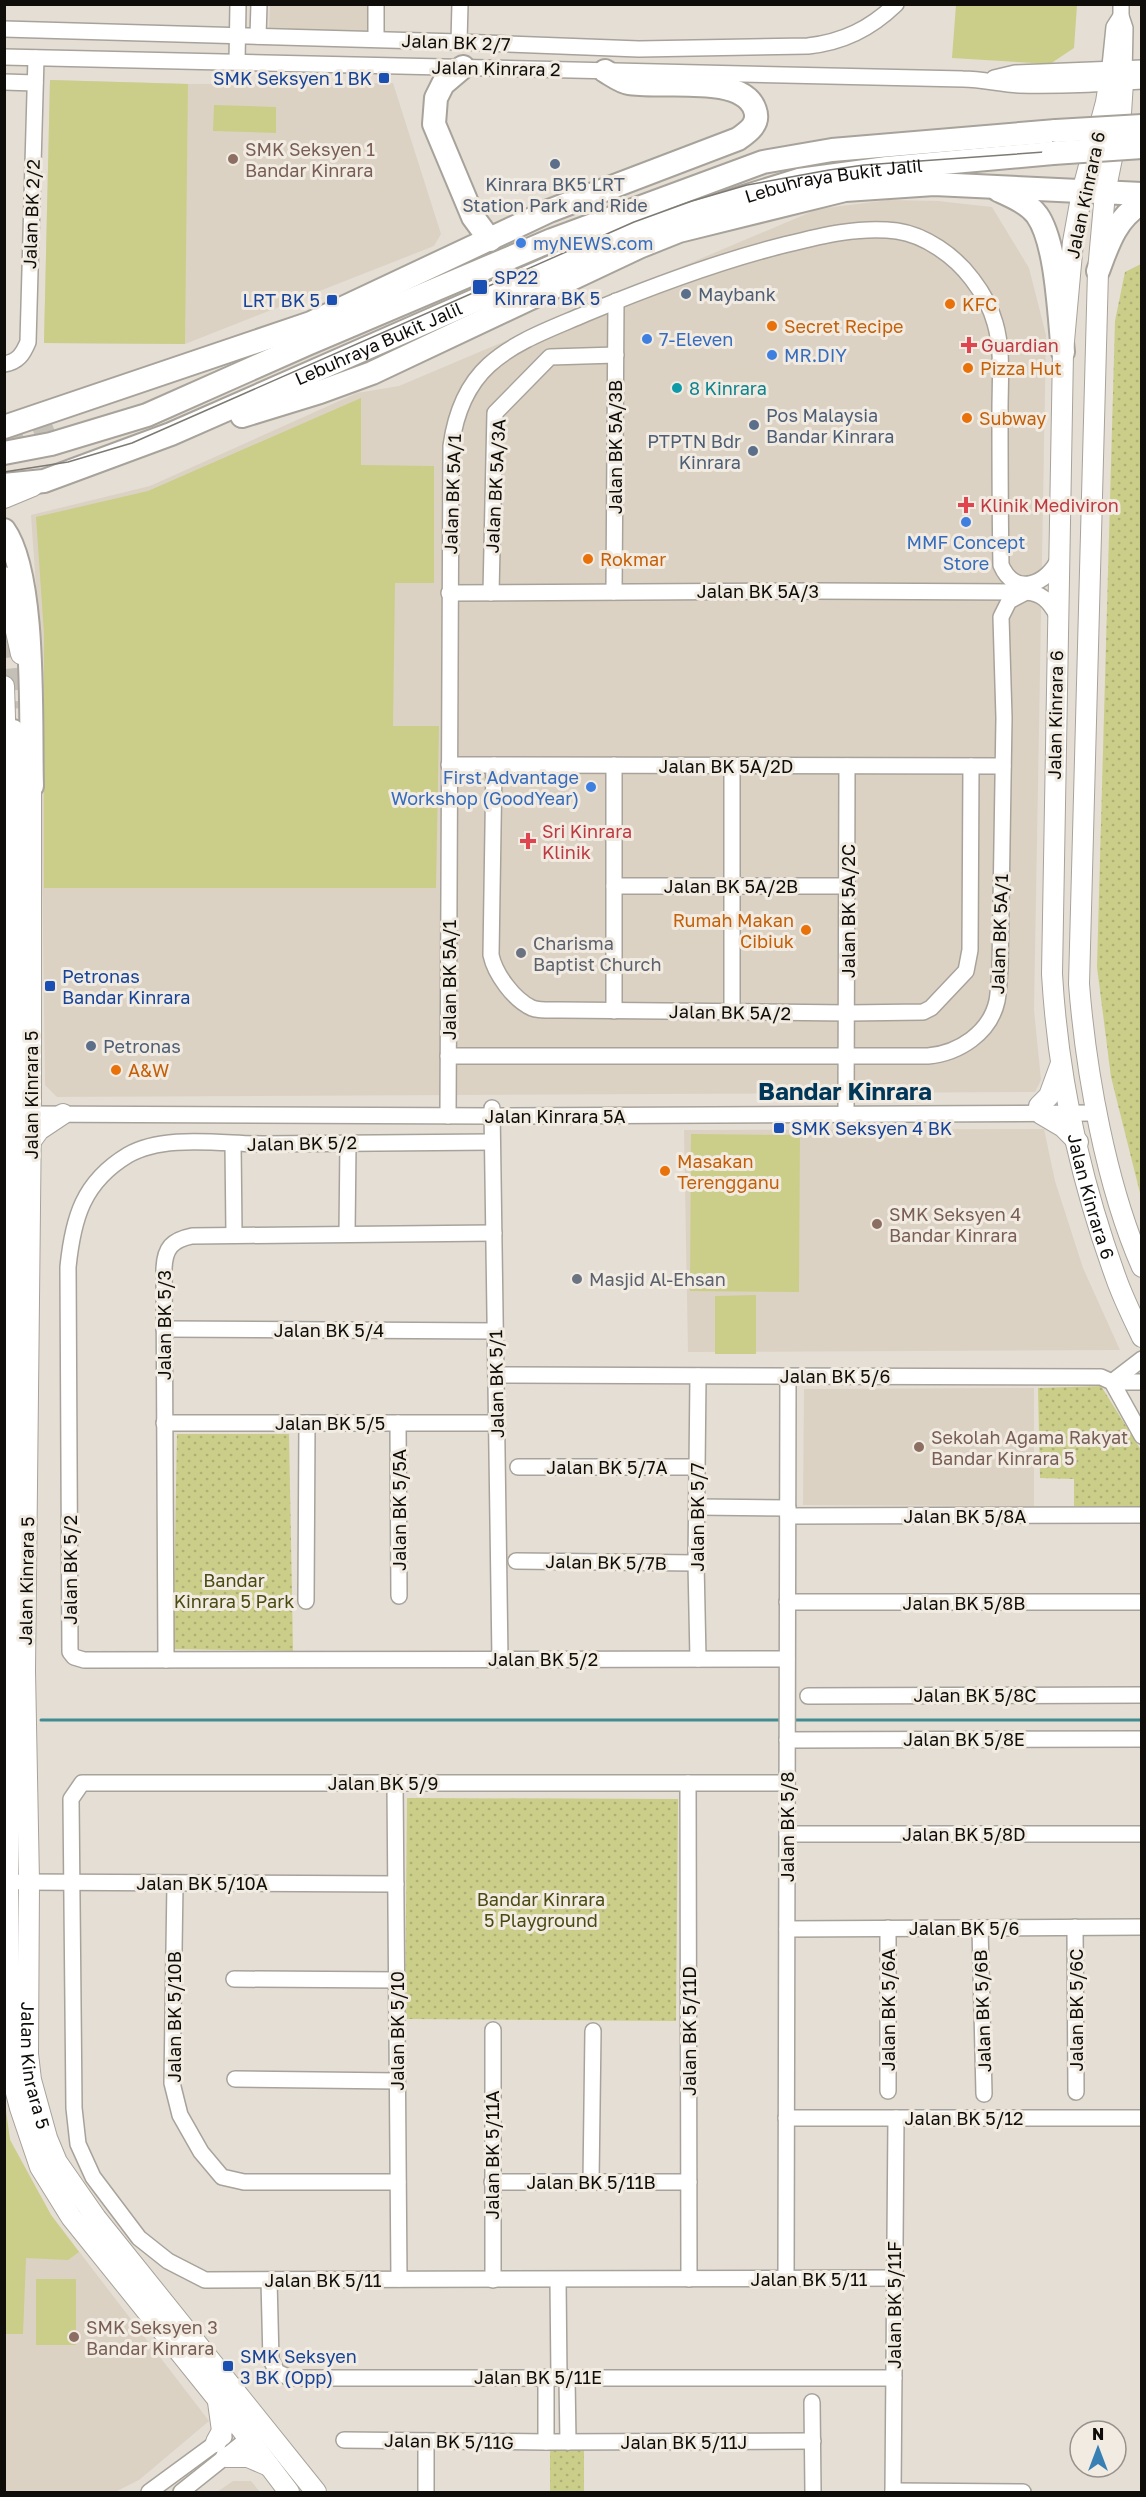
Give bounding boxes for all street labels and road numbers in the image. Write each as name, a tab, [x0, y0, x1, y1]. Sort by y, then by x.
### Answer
street label: Jalan BK 2/7	[401, 29, 511, 55]
street label: Jalan Kinrara 2	[431, 56, 561, 80]
street label: Jalan Kinrara 6	[1061, 129, 1109, 261]
street label: Lebuhraya Bukit Jalil	[742, 154, 924, 207]
street label: Jalan BK 2/2	[18, 159, 44, 269]
street label: Lebuhraya Bukit Jalil	[291, 296, 466, 389]
street label: Jalan BK 5A/3B	[604, 380, 626, 514]
street label: Jalan BK 5A/3A	[480, 418, 510, 554]
street label: Jalan BK 5A/1	[439, 433, 465, 555]
street label: Jalan BK 5A/3	[697, 580, 819, 602]
street label: Jalan Kinrara 6	[1043, 650, 1067, 780]
street label: Jalan BK 5A/2D	[659, 755, 793, 777]
street label: Jalan BK 5A/2C	[837, 844, 859, 978]
street label: Jalan BK 5A/1	[986, 873, 1012, 995]
street label: Jalan BK 5A/2B	[664, 875, 798, 897]
street label: Jalan BK 5A/1	[438, 919, 460, 1040]
street label: Jalan BK 5A/2	[669, 1000, 791, 1024]
street label: Jalan Kinrara 5	[20, 1031, 42, 1159]
street label: Jalan Kinrara 5A	[485, 1105, 626, 1127]
street label: Jalan BK 5/2	[247, 1131, 357, 1155]
street label: Jalan Kinrara 6	[1064, 1131, 1120, 1262]
street label: Jalan BK 5/3	[153, 1270, 175, 1380]
street label: Jalan BK 5/4	[274, 1319, 384, 1341]
street label: Jalan BK 5/1	[484, 1329, 508, 1438]
street label: Jalan BK 5/6	[780, 1365, 890, 1387]
street label: Jalan BK 5/5	[275, 1412, 385, 1434]
street label: Jalan BK 5/5A	[388, 1449, 410, 1571]
street label: Jalan BK 5/7A	[546, 1456, 668, 1478]
street label: Jalan BK 5/7	[686, 1462, 708, 1572]
street label: Jalan BK 5/8A	[904, 1505, 1026, 1527]
street label: Jalan BK 5/2	[59, 1515, 81, 1625]
street label: Jalan Kinrara 5	[14, 1516, 38, 1646]
street label: Jalan BK 5/7B	[545, 1550, 667, 1574]
street label: Jalan BK 5/8B	[903, 1592, 1025, 1614]
street label: Jalan BK 5/2	[488, 1648, 598, 1670]
street label: Jalan BK 5/8C	[914, 1684, 1036, 1706]
street label: Jalan BK 5/8E	[903, 1728, 1025, 1750]
street label: Jalan BK 5/9	[328, 1772, 438, 1794]
street label: Jalan BK 5/8	[776, 1772, 798, 1882]
street label: Jalan BK 5/8D	[902, 1823, 1026, 1845]
street label: Jalan BK 5/10A	[136, 1872, 268, 1894]
street label: Jalan BK 5/6	[909, 1917, 1019, 1939]
street label: Jalan BK 5/6A	[877, 1949, 899, 2071]
street label: Jalan BK 5/6B	[969, 1949, 995, 2073]
street label: Jalan BK 5/6C	[1065, 1949, 1087, 2071]
street label: Jalan BK 5/10B	[163, 1951, 185, 2083]
street label: Jalan BK 5/11D	[678, 1966, 700, 2096]
street label: Jalan BK 5/10	[386, 1971, 408, 2091]
street label: Jalan Kinrara 5	[17, 2001, 55, 2131]
street label: Jalan BK 5/11A	[481, 2090, 503, 2220]
street label: Jalan BK 5/12	[905, 2107, 1023, 2129]
street label: Jalan BK 5/11B	[526, 2171, 656, 2193]
street label: Jalan BK 5/11F	[883, 2241, 905, 2369]
street label: Jalan BK 5/11	[750, 2268, 868, 2290]
street label: Jalan BK 5/11	[264, 2269, 382, 2291]
street label: Jalan BK 5/11E	[474, 2366, 602, 2388]
street label: Jalan BK 5/11G	[384, 2429, 514, 2453]
street label: Jalan BK 5/11J	[620, 2431, 748, 2453]

